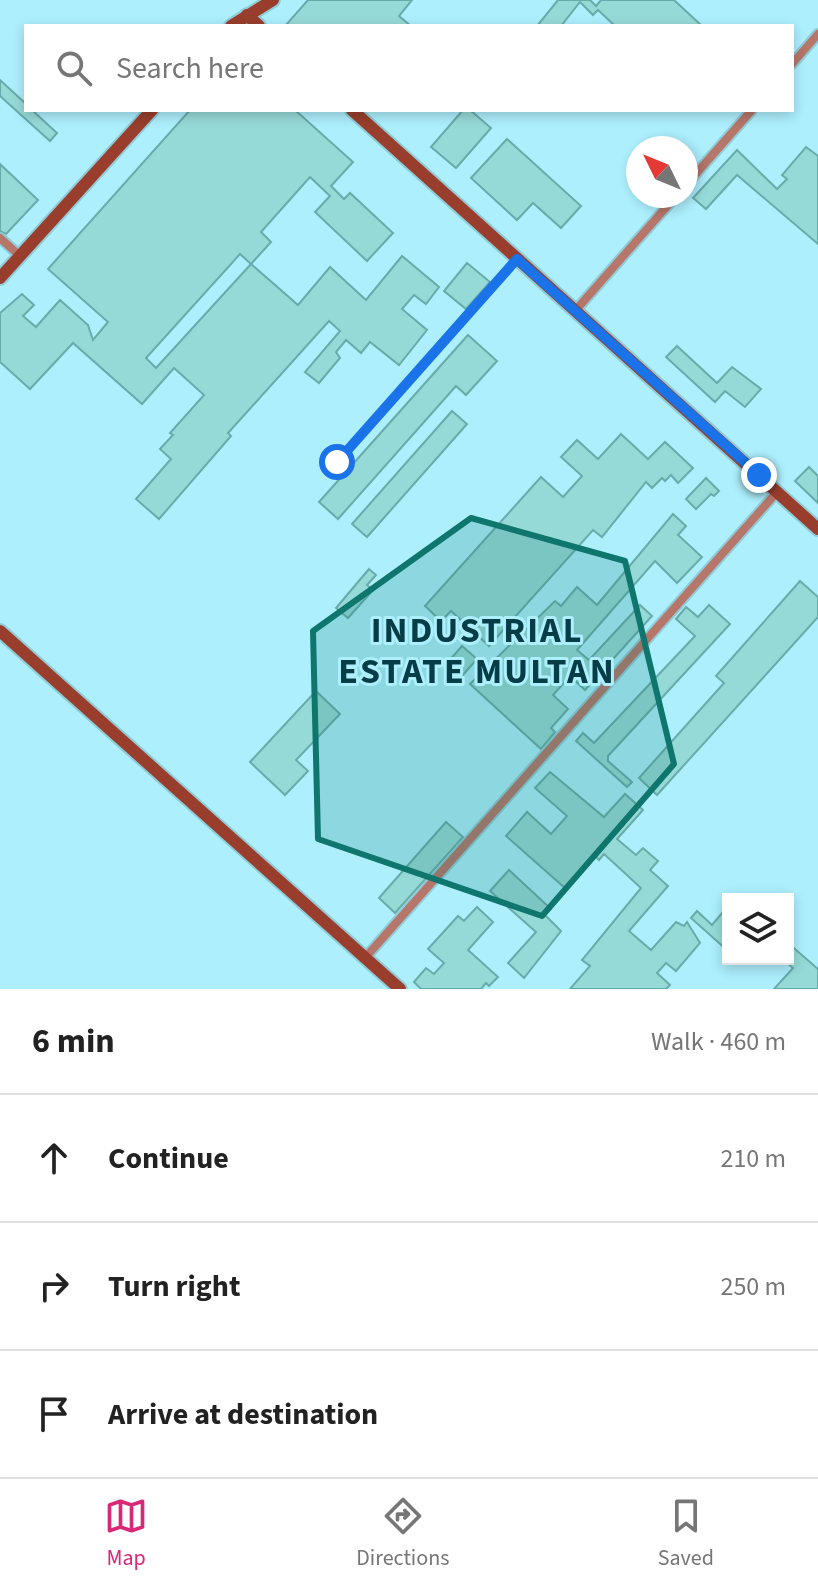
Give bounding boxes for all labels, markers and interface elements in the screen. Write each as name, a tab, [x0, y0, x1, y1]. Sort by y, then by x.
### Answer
search box	[24, 24, 794, 112]
icon: search	[52, 46, 96, 90]
text: Search here	[116, 47, 264, 90]
north arrow	[626, 136, 698, 208]
route start	[319, 444, 355, 480]
route end	[741, 457, 777, 493]
district label: INDUSTRIAL ESTATE MULTAN	[338, 605, 616, 697]
map controls	[722, 893, 794, 965]
button: layers	[722, 893, 794, 965]
text: 6 min	[32, 1017, 115, 1066]
text: Walk · 460 m	[651, 1023, 786, 1060]
icon: ahead	[32, 1136, 76, 1180]
text: Continue	[108, 1137, 229, 1180]
text: 210 m	[720, 1140, 786, 1177]
icon: right	[32, 1264, 76, 1308]
text: Turn right	[108, 1265, 240, 1308]
text: 250 m	[720, 1268, 786, 1305]
icon: arrive	[32, 1392, 76, 1436]
text: Arrive at destination	[108, 1393, 378, 1436]
tab: Map	[104, 1494, 148, 1574]
tab: Directions	[356, 1494, 449, 1574]
tab: Saved	[658, 1494, 714, 1574]

